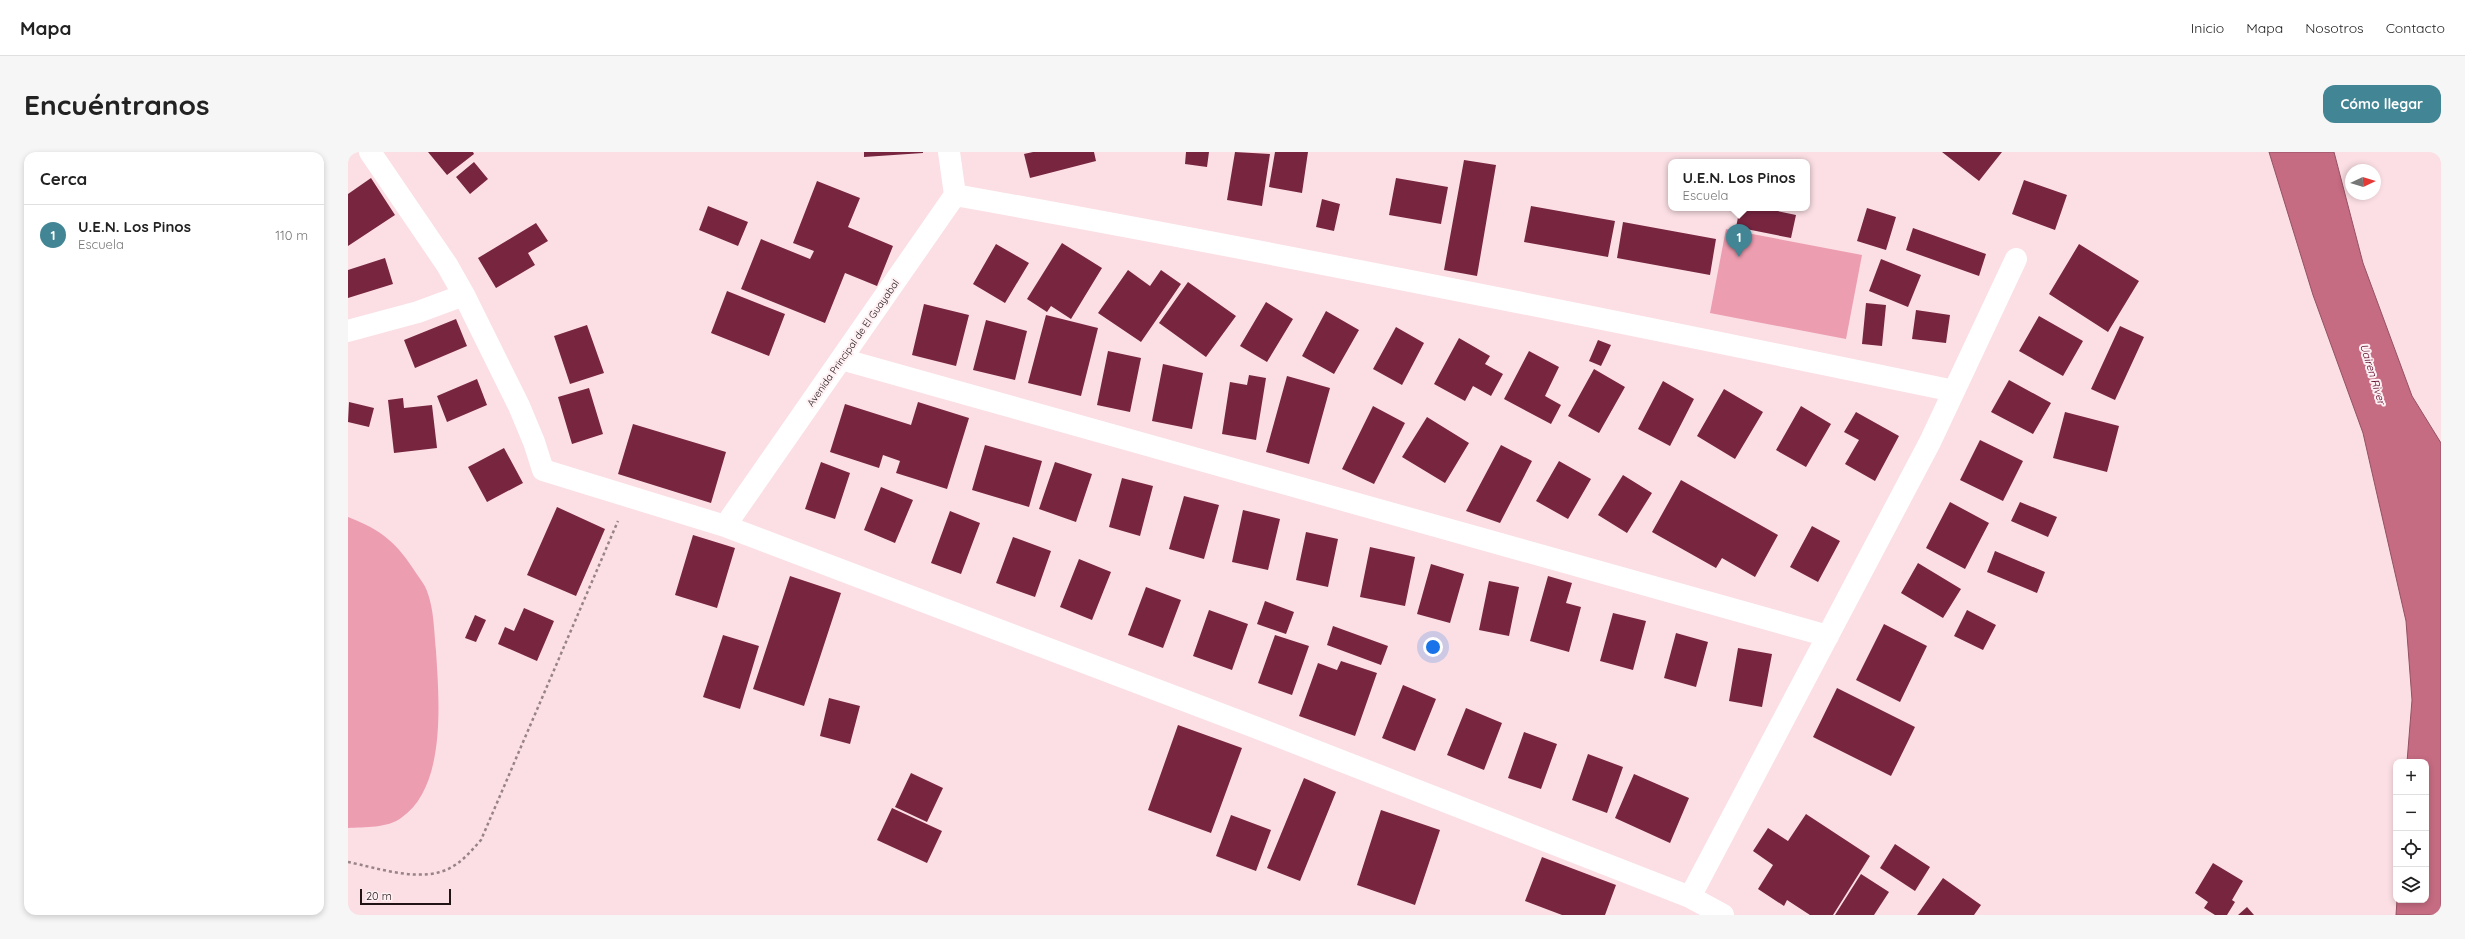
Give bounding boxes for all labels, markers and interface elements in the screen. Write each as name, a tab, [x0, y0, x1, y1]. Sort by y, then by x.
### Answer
text: Mapa	[20, 16, 71, 40]
text: Inicio	[2191, 19, 2224, 37]
text: Mapa	[2246, 19, 2283, 37]
text: Nosotros	[2305, 19, 2364, 37]
text: Contacto	[2386, 19, 2445, 37]
button: Cómo llegar	[2323, 85, 2441, 123]
text: Encuéntranos	[24, 87, 209, 122]
popup	[1668, 159, 1810, 211]
north arrow	[2345, 164, 2381, 200]
text: Cerca	[40, 168, 87, 189]
text: U.E.N. Los Pinos	[1683, 168, 1795, 187]
text: Escuela	[1683, 187, 1728, 203]
text: U.E.N. Los Pinos	[78, 217, 191, 236]
pin: 1	[1726, 224, 1752, 257]
text: 1	[50, 227, 56, 243]
text: 110 m	[275, 227, 308, 243]
text: Escuela	[78, 236, 124, 252]
street label: Avenida Principal de El Guayabal	[804, 277, 902, 409]
water label: Uairen River	[2357, 342, 2389, 408]
your location	[1423, 637, 1443, 657]
map controls	[2393, 759, 2429, 903]
button: +	[2393, 759, 2429, 795]
button: −	[2393, 795, 2429, 831]
button: locate	[2393, 831, 2429, 867]
button: layers	[2393, 867, 2429, 903]
scale bar	[360, 887, 451, 906]
text: 20 m	[366, 889, 392, 903]

